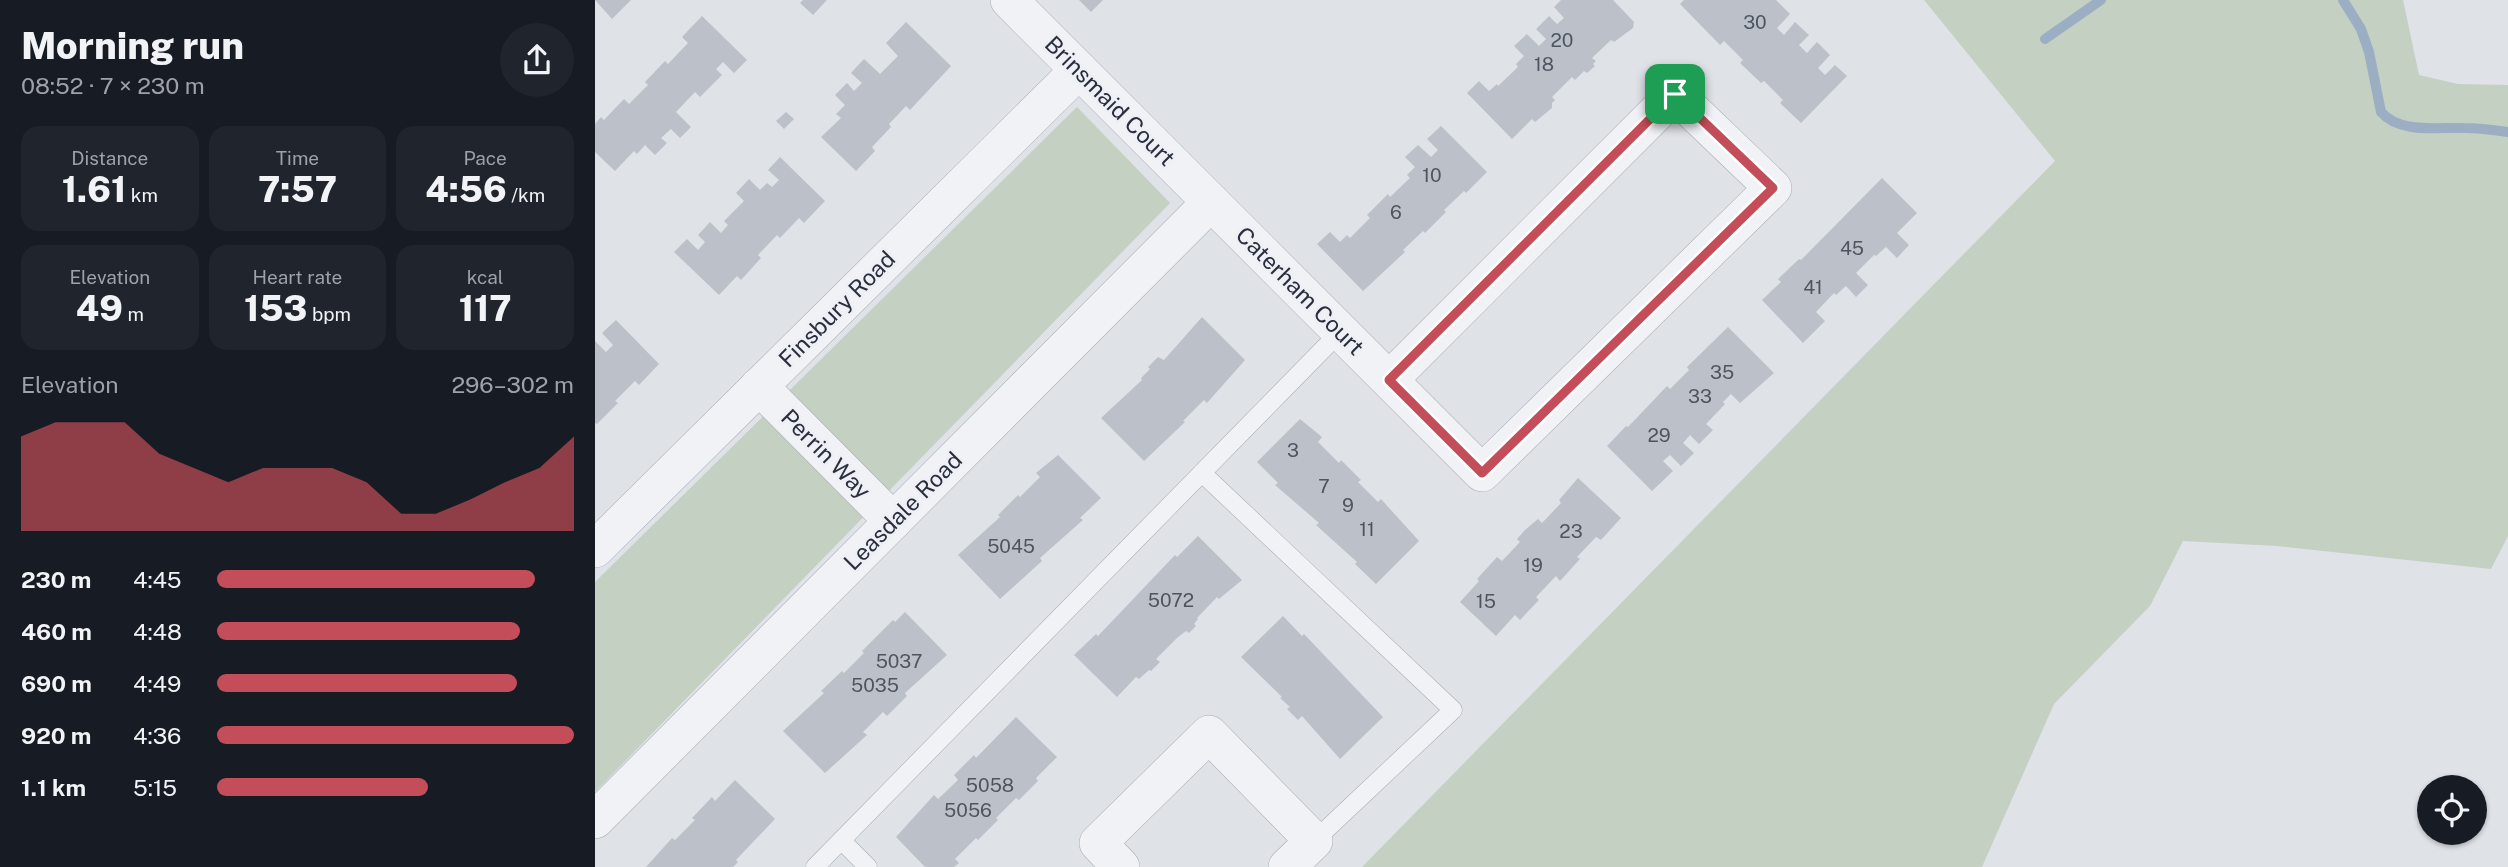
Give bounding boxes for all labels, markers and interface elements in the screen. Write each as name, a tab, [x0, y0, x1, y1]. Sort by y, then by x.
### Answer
house number: 30	[1743, 11, 1767, 33]
text: Morning run	[21, 23, 244, 68]
button: share	[500, 23, 574, 97]
house number: 20	[1551, 29, 1573, 51]
street label: Brinsmaid Court	[1040, 30, 1181, 171]
house number: 18	[1534, 53, 1554, 75]
pin	[1645, 64, 1705, 124]
text: 08:52 · 7 × 230 m	[21, 72, 205, 99]
icon: arrive	[1656, 75, 1694, 113]
text: Distance	[71, 147, 148, 169]
text: Time	[276, 147, 319, 169]
text: Pace	[463, 147, 507, 169]
house number: 10	[1422, 164, 1442, 186]
text: 1.61	[62, 169, 126, 210]
text: 7:57	[258, 169, 337, 210]
text: 4:56	[425, 169, 507, 210]
text: km	[126, 184, 158, 206]
text: /km	[507, 184, 545, 206]
house number: 6	[1390, 201, 1402, 223]
street label: Caterham Court	[1231, 221, 1370, 360]
house number: 45	[1840, 237, 1864, 259]
street label: Finsbury Road	[773, 245, 900, 372]
text: Elevation	[70, 266, 150, 288]
text: Heart rate	[253, 266, 342, 288]
text: kcal	[467, 266, 504, 288]
house number: 41	[1803, 276, 1823, 298]
text: 49	[76, 288, 123, 329]
text: 153	[244, 288, 307, 329]
text: 117	[459, 288, 512, 329]
text: m	[123, 303, 144, 325]
text: bpm	[307, 303, 351, 325]
house number: 35	[1710, 361, 1734, 383]
text: Elevation	[21, 371, 119, 398]
text: 296–302 m	[451, 371, 574, 398]
house number: 33	[1688, 385, 1712, 407]
street label: Perrin Way	[776, 403, 877, 504]
house number: 29	[1647, 424, 1671, 446]
house number: 3	[1287, 439, 1299, 461]
street label: Leasdale Road	[838, 446, 967, 575]
house number: 7	[1318, 475, 1330, 497]
house number: 9	[1342, 494, 1354, 516]
house number: 11	[1359, 518, 1375, 540]
house number: 23	[1559, 520, 1583, 542]
house number: 5045	[987, 535, 1035, 557]
house number: 19	[1523, 554, 1543, 576]
text: 230 m	[21, 566, 91, 593]
text: 4:45	[133, 566, 181, 593]
house number: 5072	[1148, 589, 1194, 611]
house number: 15	[1476, 590, 1496, 612]
text: 460 m	[21, 618, 92, 645]
text: 4:48	[133, 618, 182, 645]
house number: 5037	[876, 650, 922, 672]
text: 690 m	[21, 670, 92, 697]
text: 4:49	[133, 670, 181, 697]
house number: 5035	[851, 674, 899, 696]
text: 920 m	[21, 722, 91, 749]
text: 4:36	[133, 722, 181, 749]
text: 1.1 km	[21, 774, 86, 801]
text: 5:15	[133, 774, 177, 801]
house number: 5058	[966, 774, 1014, 796]
map controls	[2417, 775, 2487, 845]
button: locate	[2417, 775, 2487, 845]
house number: 5056	[944, 799, 992, 821]

